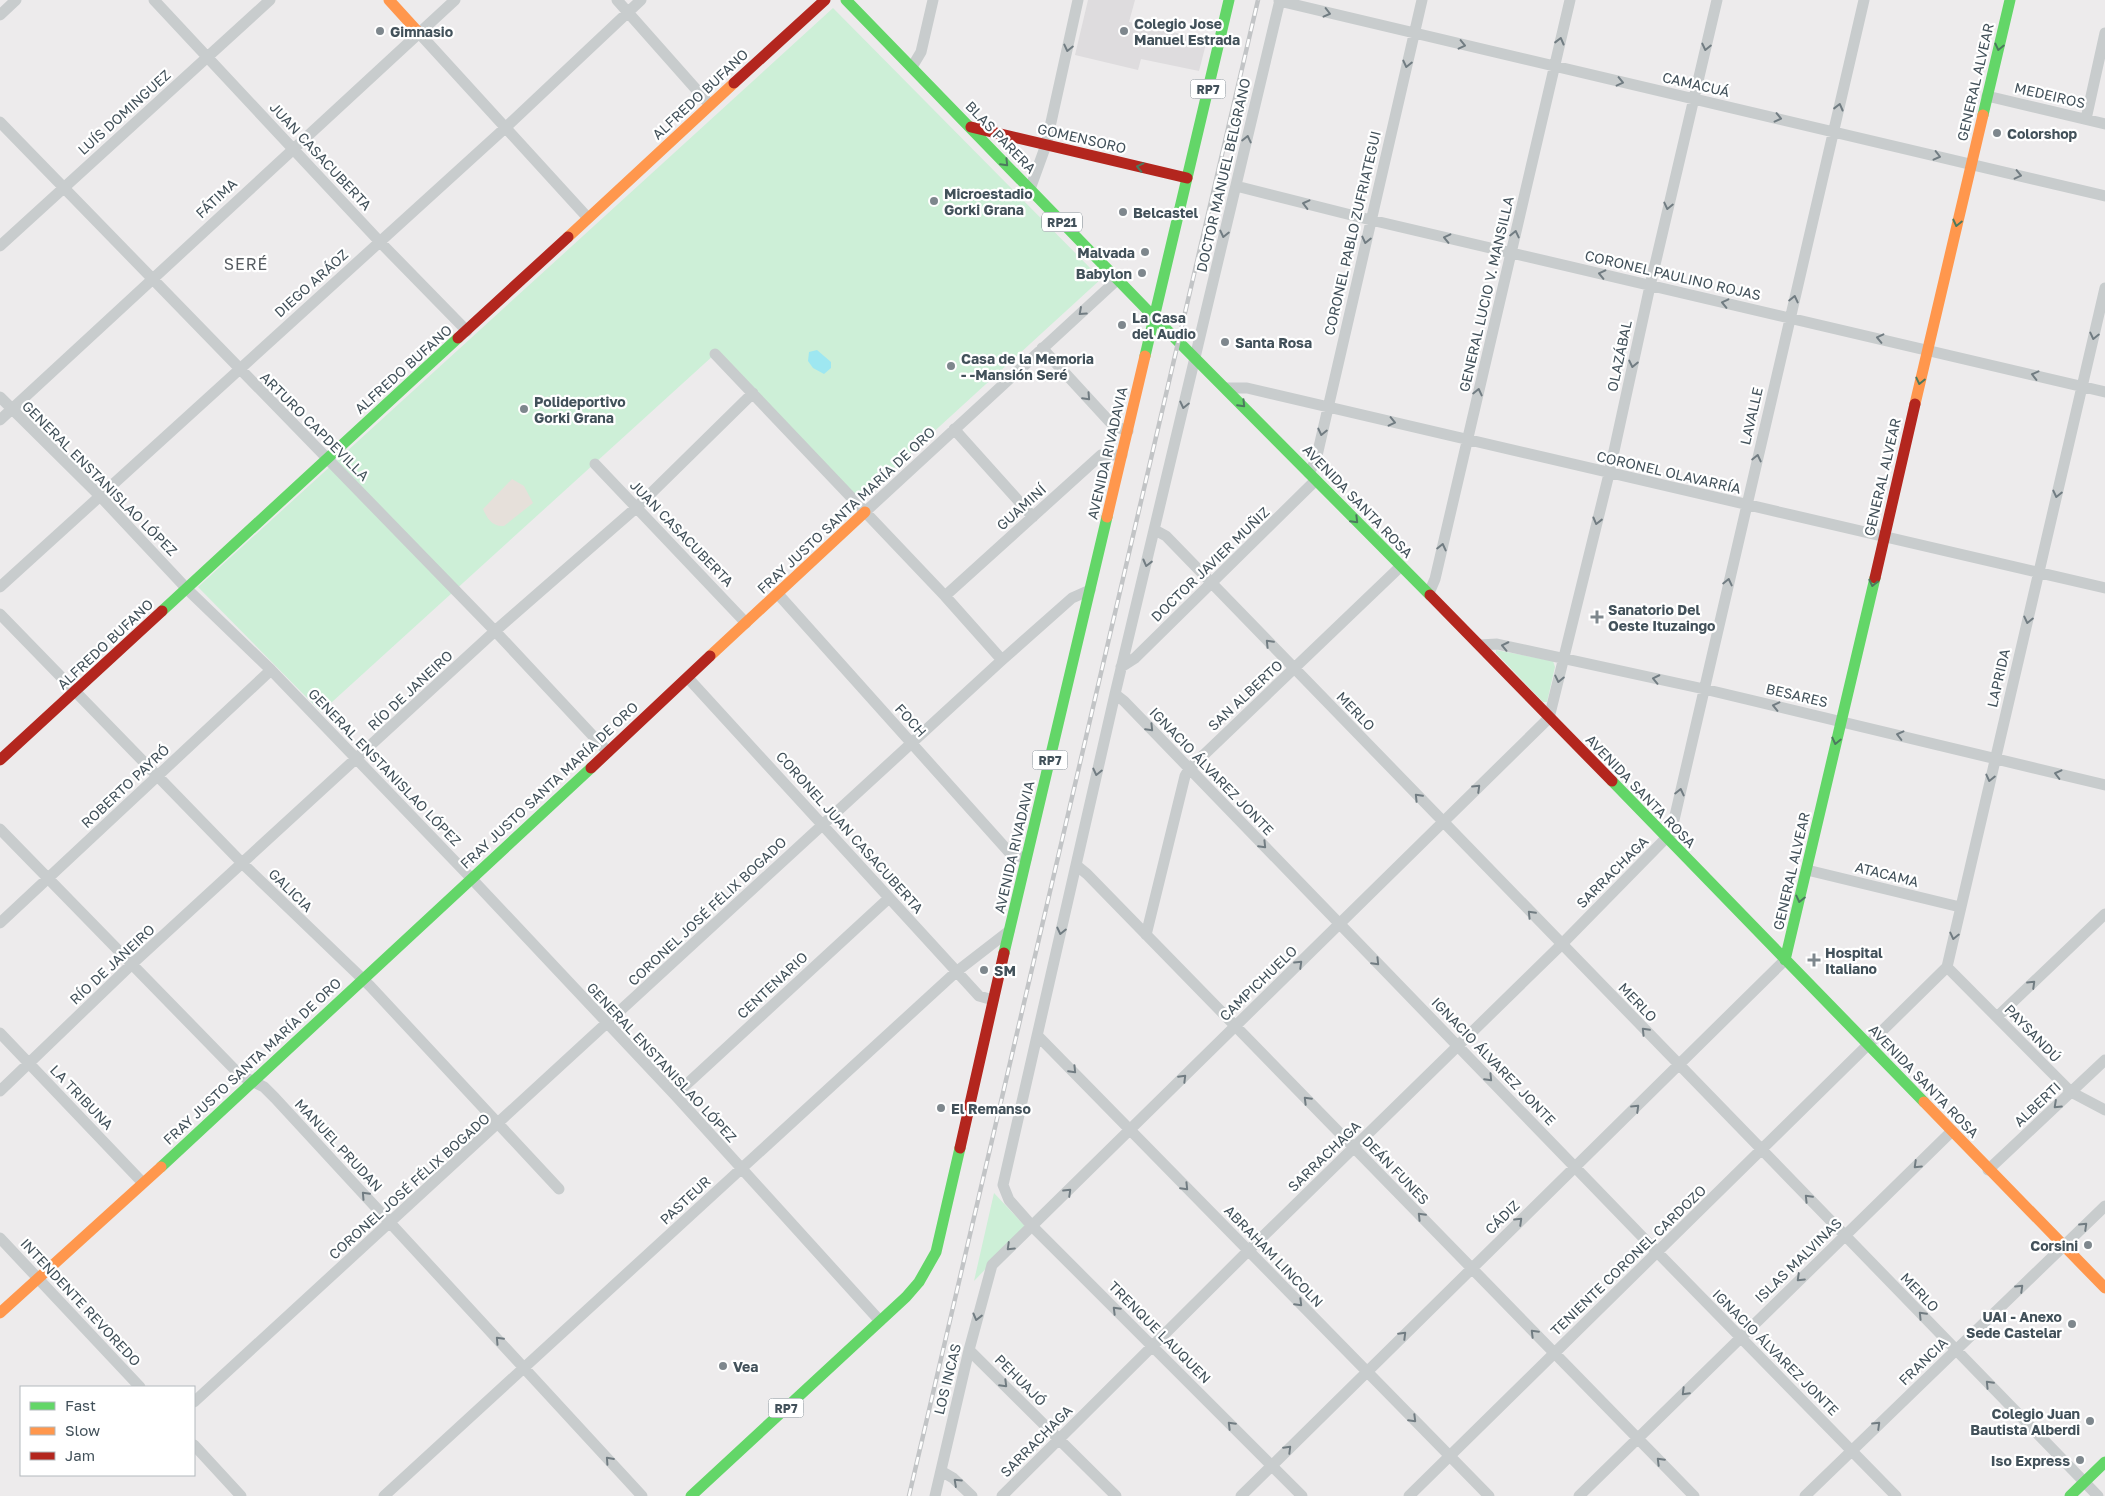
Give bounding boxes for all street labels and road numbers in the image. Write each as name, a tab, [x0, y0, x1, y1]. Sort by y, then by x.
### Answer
street label: GENERAL ALVEAR	[1953, 21, 1997, 143]
street label: ALFREDO BUFANO	[649, 45, 751, 143]
street label: LUÍS DOMINGUEZ	[74, 66, 174, 158]
street label: CAMACUÁ	[1661, 68, 1732, 100]
street label: DOCTOR MANUEL BELGRANO	[1192, 76, 1254, 274]
street label: MEDEIROS	[2013, 79, 2087, 111]
road number: RP7	[1190, 80, 1226, 98]
street label: BLAS PARERA	[962, 97, 1040, 177]
street label: JUAN CASACUBERTA	[267, 98, 376, 214]
street label: GOMENSORO	[1036, 120, 1128, 156]
street label: CORONEL PABLO ZUFRIATEGUI	[1320, 129, 1384, 337]
street label: FÁTIMA	[192, 174, 241, 221]
street label: GENERAL LUCIO V. MANSILLA	[1455, 194, 1517, 393]
road number: RP21	[1042, 212, 1082, 232]
street label: DIEGO ARÁOZ	[271, 246, 351, 320]
street label: CORONEL PAULINO ROJAS	[1583, 246, 1763, 304]
street label: OLAZÁBAL	[1603, 319, 1635, 393]
street label: ALFREDO BUFANO	[351, 321, 455, 417]
street label: ARTURO CAPDEVILLA	[257, 368, 373, 484]
street label: AVENIDA RIVADAVIA	[1083, 384, 1131, 521]
street label: LAVALLE	[1736, 386, 1766, 446]
street label: GENERAL ENSTANISLAO LÓPEZ	[19, 397, 181, 559]
street label: GENERAL ALVEAR	[1860, 416, 1904, 538]
street label: FRAY JUSTO SANTA MARÍA DE ORO	[754, 423, 938, 597]
street label: AVENIDA SANTA ROSA	[1299, 441, 1417, 562]
street label: CORONEL OLAVARRÍA	[1595, 447, 1743, 497]
street label: JUAN CASACUBERTA	[627, 476, 738, 590]
street label: GUAMINÍ	[993, 480, 1050, 534]
street label: DOCTOR JAVIER MUÑIZ	[1147, 503, 1273, 625]
street label: ALFREDO BUFANO	[54, 595, 156, 693]
street label: RÍO DE JANEIRO	[364, 646, 456, 734]
street label: LAPRIDA	[1983, 646, 2013, 709]
street label: SAN ALBERTO	[1204, 656, 1286, 734]
street label: BESARES	[1764, 680, 1830, 710]
street label: GENERAL ENSTANISLAO LÓPEZ	[305, 685, 465, 849]
street label: MERLO	[1333, 688, 1379, 734]
street label: FRAY JUSTO SANTA MARÍA DE ORO	[457, 698, 641, 872]
street label: FOCH	[892, 700, 930, 740]
street label: IGNACIO ÁLVAREZ JONTE	[1146, 704, 1278, 838]
street label: AVENIDA SANTA ROSA	[1582, 731, 1700, 852]
street label: ROBERTO PAYRÓ	[77, 741, 173, 831]
street label: CORONEL JUAN CASACUBERTA	[773, 748, 928, 917]
road number: RP7	[1032, 750, 1068, 770]
street label: AVENIDA RIVADAVIA	[990, 778, 1038, 915]
street label: GENERAL ALVEAR	[1769, 810, 1813, 932]
street label: SARRACHAGA	[1573, 832, 1652, 911]
street label: CORONEL JOSÉ FÉLIX BOGADO	[624, 833, 790, 989]
street label: ATACAMA	[1853, 858, 1921, 890]
street label: GALICIA	[265, 865, 317, 916]
street label: RÍO DE JANEIRO	[66, 920, 158, 1008]
street label: CAMPICHUELO	[1216, 942, 1300, 1024]
street label: CENTENARIO	[733, 948, 811, 1022]
street label: FRAY JUSTO SANTA MARÍA DE ORO	[160, 974, 344, 1148]
street label: GENERAL ENSTANISLAO LÓPEZ	[583, 979, 741, 1145]
street label: MERLO	[1615, 979, 1661, 1025]
street label: IGNACIO ÁLVAREZ JONTE	[1428, 994, 1560, 1128]
street label: PAYSANDÚ	[2001, 1001, 2065, 1065]
street label: AVENIDA SANTA ROSA	[1865, 1021, 1983, 1142]
street label: LA TRIBUNA	[47, 1061, 118, 1133]
street label: ALBERTI	[2010, 1078, 2064, 1130]
street label: MANUEL PRUDAN	[292, 1095, 386, 1195]
street label: CORONEL JOSÉ FÉLIX BOGADO	[325, 1109, 493, 1263]
street label: SARRACHAGA	[1284, 1117, 1364, 1195]
street label: DEÁN FUNES	[1359, 1132, 1433, 1208]
street label: PASTEUR	[656, 1172, 714, 1228]
street label: TENIENTE CORONEL CARDOZO	[1547, 1181, 1709, 1339]
street label: CÁDIZ	[1481, 1197, 1523, 1237]
street label: ABRAHAM LINCOLN	[1221, 1202, 1327, 1310]
street label: ISLAS MALVINAS	[1751, 1214, 1845, 1306]
street label: INTENDENTE REVOREDO	[17, 1235, 145, 1369]
street label: MERLO	[1897, 1269, 1943, 1315]
street label: TRENQUE LAUQUEN	[1105, 1277, 1215, 1387]
street label: IGNACIO ÁLVAREZ JONTE	[1709, 1285, 1843, 1419]
street label: FRANCIA	[1895, 1333, 1951, 1388]
street label: LOS INCAS	[930, 1342, 964, 1416]
street label: PEHUAJÓ	[992, 1351, 1050, 1409]
road number: RP7	[768, 1399, 804, 1418]
street label: SARRACHAGA	[997, 1401, 1076, 1480]

